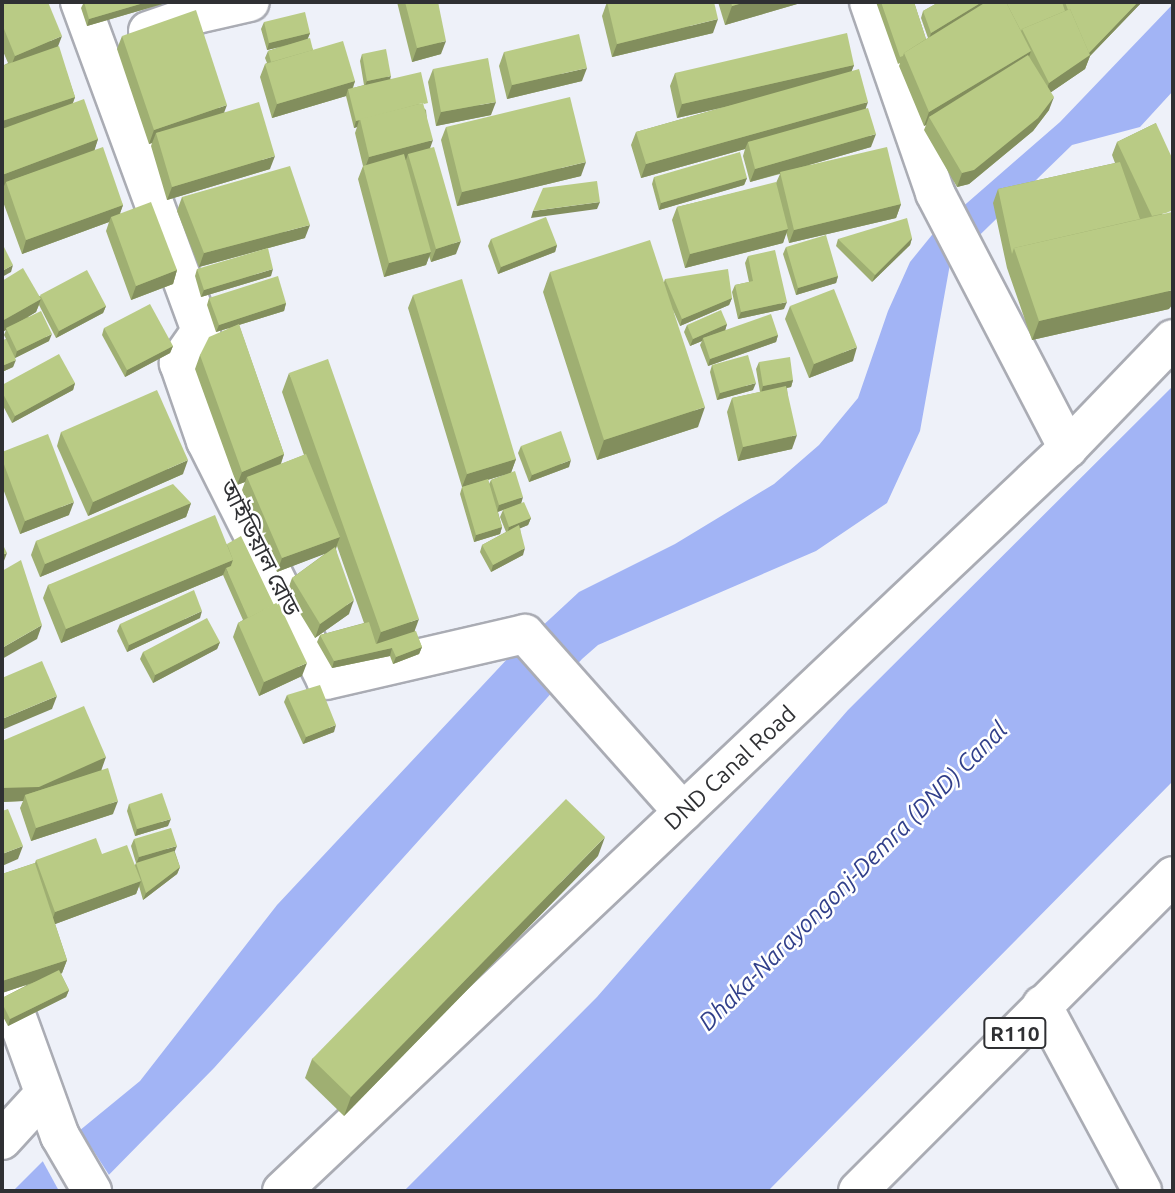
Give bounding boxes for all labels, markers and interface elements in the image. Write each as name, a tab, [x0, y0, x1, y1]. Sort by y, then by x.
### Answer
street label: আইডিয়াল রোড	[214, 476, 306, 620]
street label: DND Canal Road	[659, 700, 801, 836]
water label: Dhaka-Narayongonj-Demra (DND) Canal	[693, 716, 1013, 1036]
road number: R110	[982, 1016, 1048, 1050]

